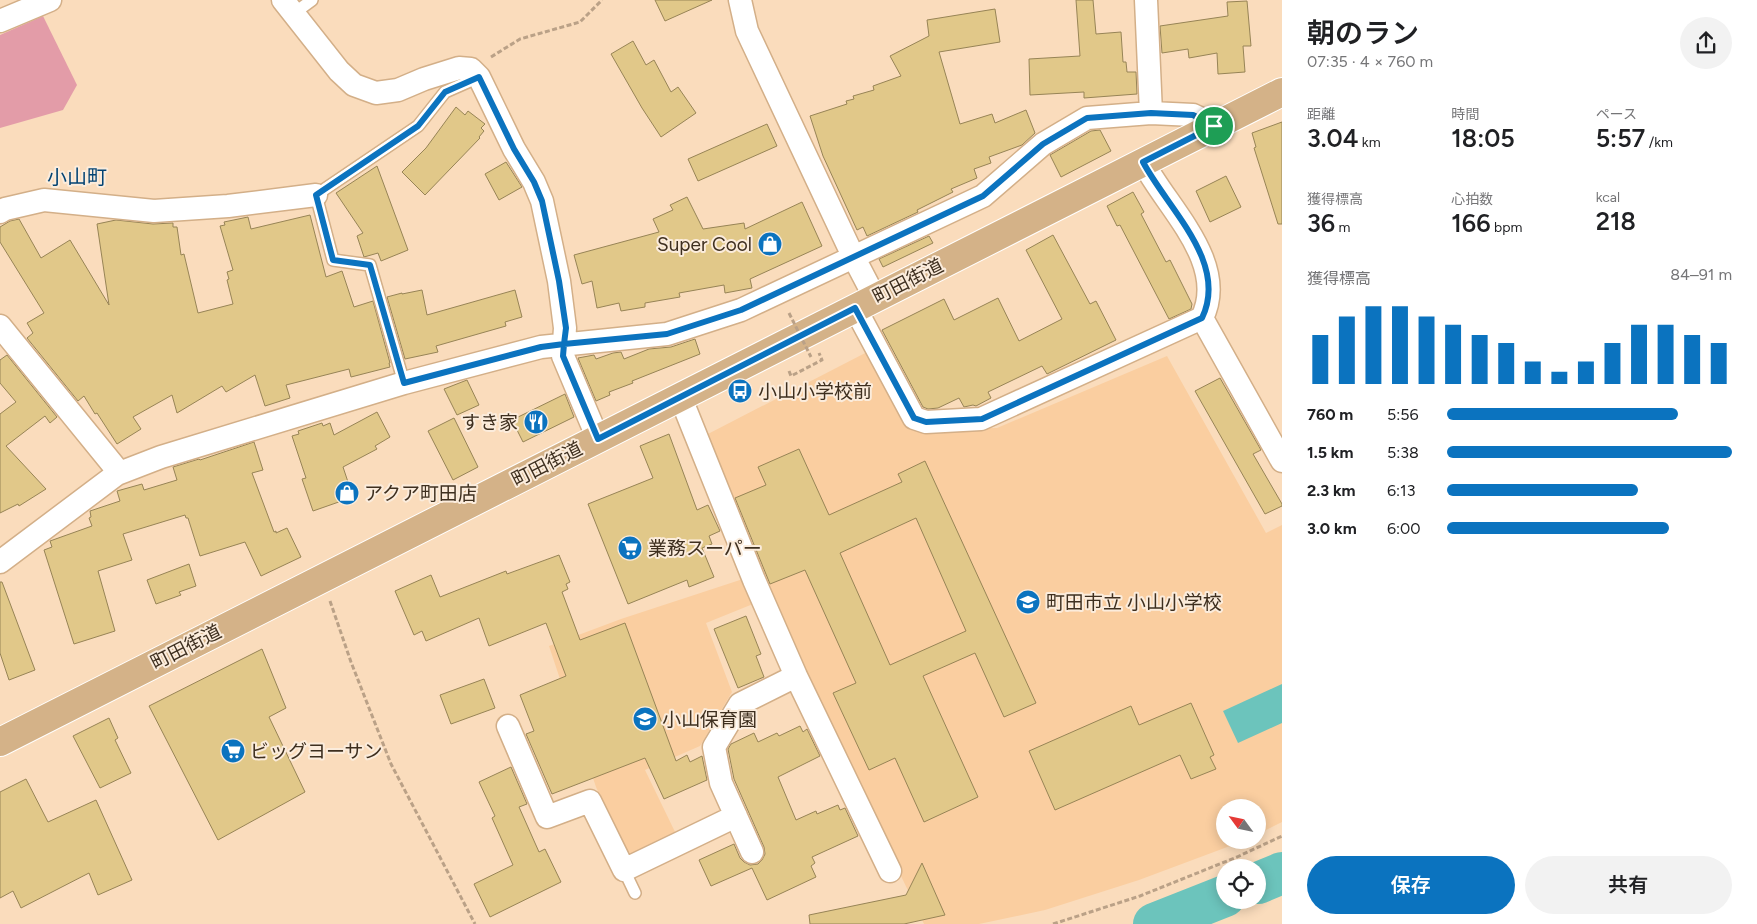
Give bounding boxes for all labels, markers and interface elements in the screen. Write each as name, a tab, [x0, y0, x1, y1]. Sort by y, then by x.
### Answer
text: 朝のラン	[1307, 16, 1419, 50]
button: share	[1680, 17, 1732, 69]
text: 07:35 · 4 × 760 m	[1307, 52, 1433, 71]
pin	[1193, 105, 1235, 147]
text: 距離	[1307, 106, 1335, 123]
text: 時間	[1451, 106, 1479, 123]
text: ペース	[1596, 106, 1637, 123]
icon: arrive	[1200, 112, 1228, 140]
text: 3.04	[1307, 123, 1358, 153]
text: 18:05	[1451, 123, 1515, 153]
text: 5:57	[1596, 123, 1645, 153]
text: km	[1358, 134, 1381, 151]
text: /km	[1645, 134, 1673, 151]
district label: 小山町	[47, 165, 107, 189]
text: kcal	[1596, 189, 1620, 206]
text: 獲得標高	[1307, 191, 1363, 208]
text: 心拍数	[1451, 191, 1493, 208]
text: 218	[1596, 206, 1636, 236]
text: 36	[1307, 208, 1335, 238]
text: 166	[1451, 208, 1491, 238]
text: m	[1335, 219, 1351, 236]
text: bpm	[1491, 219, 1522, 236]
shop icon: Super Cool	[757, 231, 783, 257]
place label: Super Cool	[657, 233, 752, 256]
street label: 町田街道	[869, 253, 947, 309]
text: 84–91 m	[1670, 265, 1732, 284]
text: 獲得標高	[1307, 269, 1371, 288]
bus stop icon: 小山小学校前	[727, 378, 753, 404]
place label: 小山小学校前	[758, 380, 872, 403]
text: 760 m	[1307, 405, 1353, 424]
text: 5:56	[1387, 405, 1419, 424]
restaurant icon: すき家	[523, 409, 549, 435]
place label: すき家	[461, 411, 518, 434]
street label: 町田街道	[508, 436, 586, 492]
text: 1.5 km	[1307, 443, 1353, 462]
text: 5:38	[1387, 443, 1419, 462]
shop icon: アクア町田店	[334, 480, 360, 506]
text: 2.3 km	[1307, 481, 1356, 500]
text: 6:13	[1387, 481, 1415, 500]
place label: アクア町田店	[364, 482, 477, 505]
text: 3.0 km	[1307, 519, 1357, 538]
text: 6:00	[1387, 519, 1421, 538]
supermarket icon: 業務スーパー	[617, 535, 643, 561]
place label: 業務スーパー	[648, 537, 762, 560]
school or university icon: 町田市立 小山小学校	[1015, 589, 1041, 615]
place label: 町田市立 小山小学校	[1046, 591, 1222, 614]
street label: 町田街道	[147, 619, 225, 675]
school or university icon: 小山保育園	[632, 706, 658, 732]
place label: 小山保育園	[662, 708, 757, 731]
supermarket icon: ビッグヨーサン	[220, 738, 246, 764]
place label: ビッグヨーサン	[250, 740, 383, 763]
north arrow	[1216, 799, 1266, 849]
map controls	[1216, 799, 1266, 909]
button: 保存	[1307, 856, 1515, 914]
button: 共有	[1525, 856, 1732, 914]
button: locate	[1216, 859, 1266, 909]

